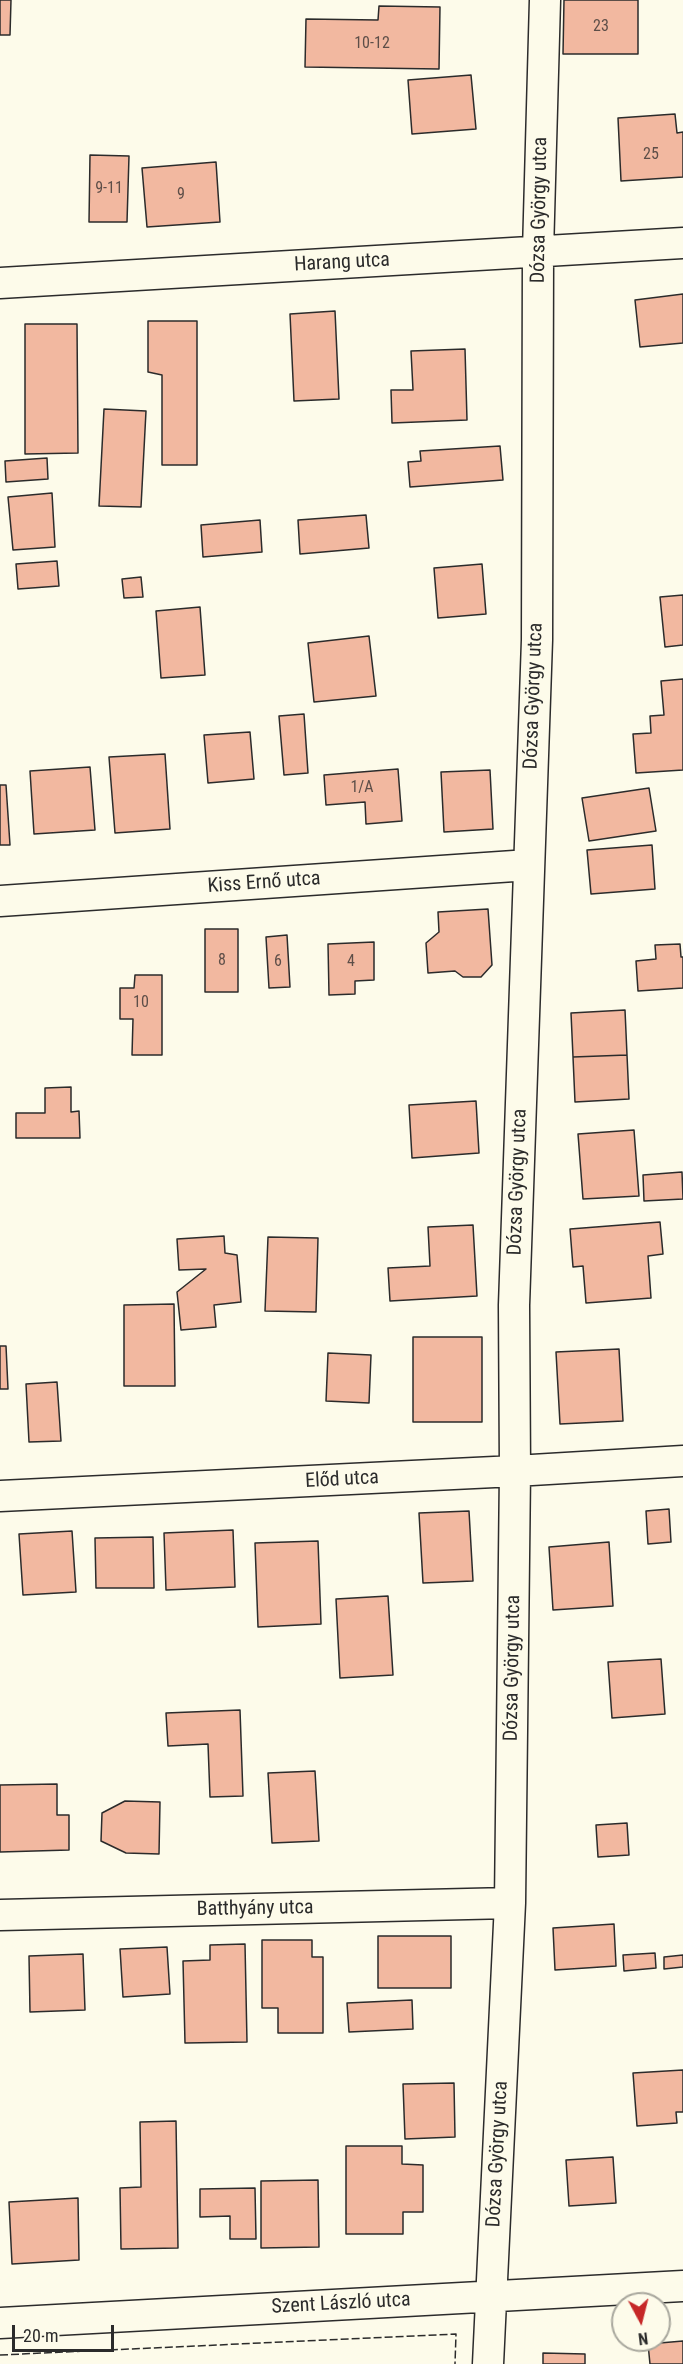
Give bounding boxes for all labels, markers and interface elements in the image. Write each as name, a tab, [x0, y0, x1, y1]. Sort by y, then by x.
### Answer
house number: 23	[593, 17, 609, 37]
house number: 10-12	[354, 34, 390, 54]
street label: Dózsa György utca	[527, 137, 553, 283]
house number: 25	[643, 145, 659, 165]
house number: 9-11	[95, 179, 123, 199]
house number: 9	[177, 185, 185, 205]
street label: Harang utca	[294, 249, 390, 277]
street label: Dózsa György utca	[519, 622, 549, 770]
house number: 1/A	[350, 778, 374, 798]
street label: Kiss Ernő utca	[207, 867, 321, 899]
house number: 8	[218, 951, 226, 971]
house number: 6	[274, 952, 282, 972]
house number: 4	[347, 952, 355, 972]
house number: 10	[133, 993, 149, 1013]
street label: Dózsa György utca	[503, 1108, 533, 1256]
street label: Előd utca	[305, 1466, 379, 1494]
street label: Dózsa György utca	[500, 1595, 526, 1741]
street label: Batthyány utca	[196, 1896, 314, 1922]
street label: Dózsa György utca	[482, 2080, 514, 2228]
street label: Szent László utca	[271, 2288, 411, 2320]
north arrow	[611, 2292, 671, 2352]
scale bar	[15, 2313, 117, 2351]
text: 20 m	[23, 2325, 58, 2346]
text: N	[637, 2328, 649, 2348]

